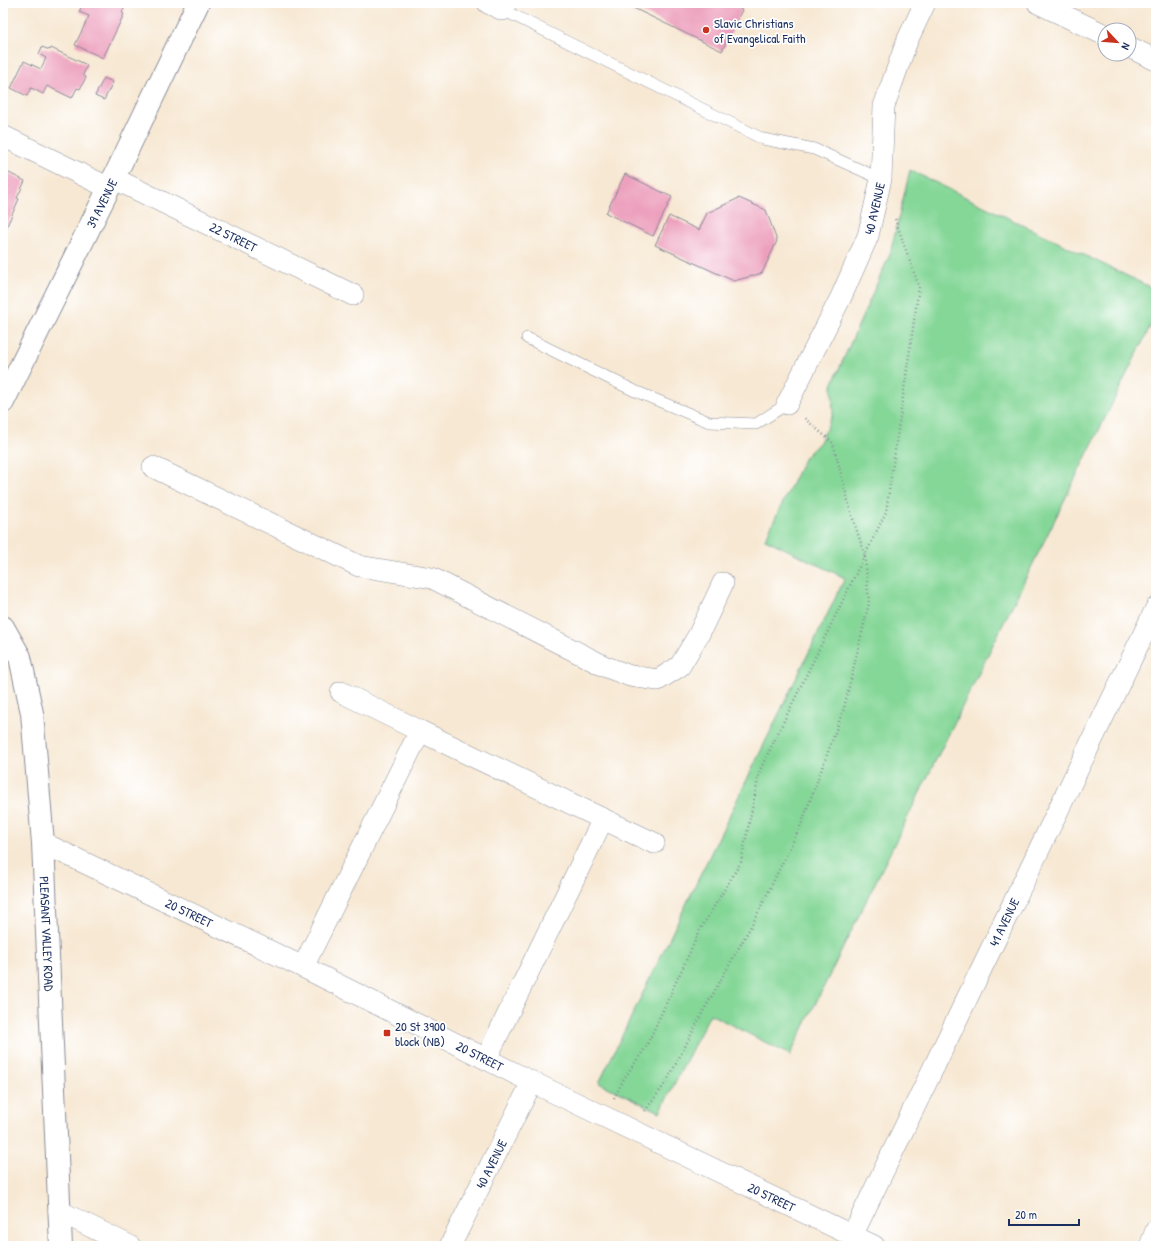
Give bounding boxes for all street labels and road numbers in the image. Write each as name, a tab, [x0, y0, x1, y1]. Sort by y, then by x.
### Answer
street label: 39 AVENUE	[82, 175, 121, 231]
street label: 40 AVENUE	[860, 180, 889, 236]
street label: 22 STREET	[207, 218, 261, 256]
street label: PLEASANT VALLEY ROAD	[35, 876, 59, 992]
street label: 20 STREET	[163, 894, 217, 932]
street label: 41 AVENUE	[985, 894, 1024, 949]
street label: 20 STREET	[453, 1036, 507, 1076]
street label: 40 AVENUE	[471, 1136, 511, 1191]
street label: 20 STREET	[745, 1178, 799, 1216]

